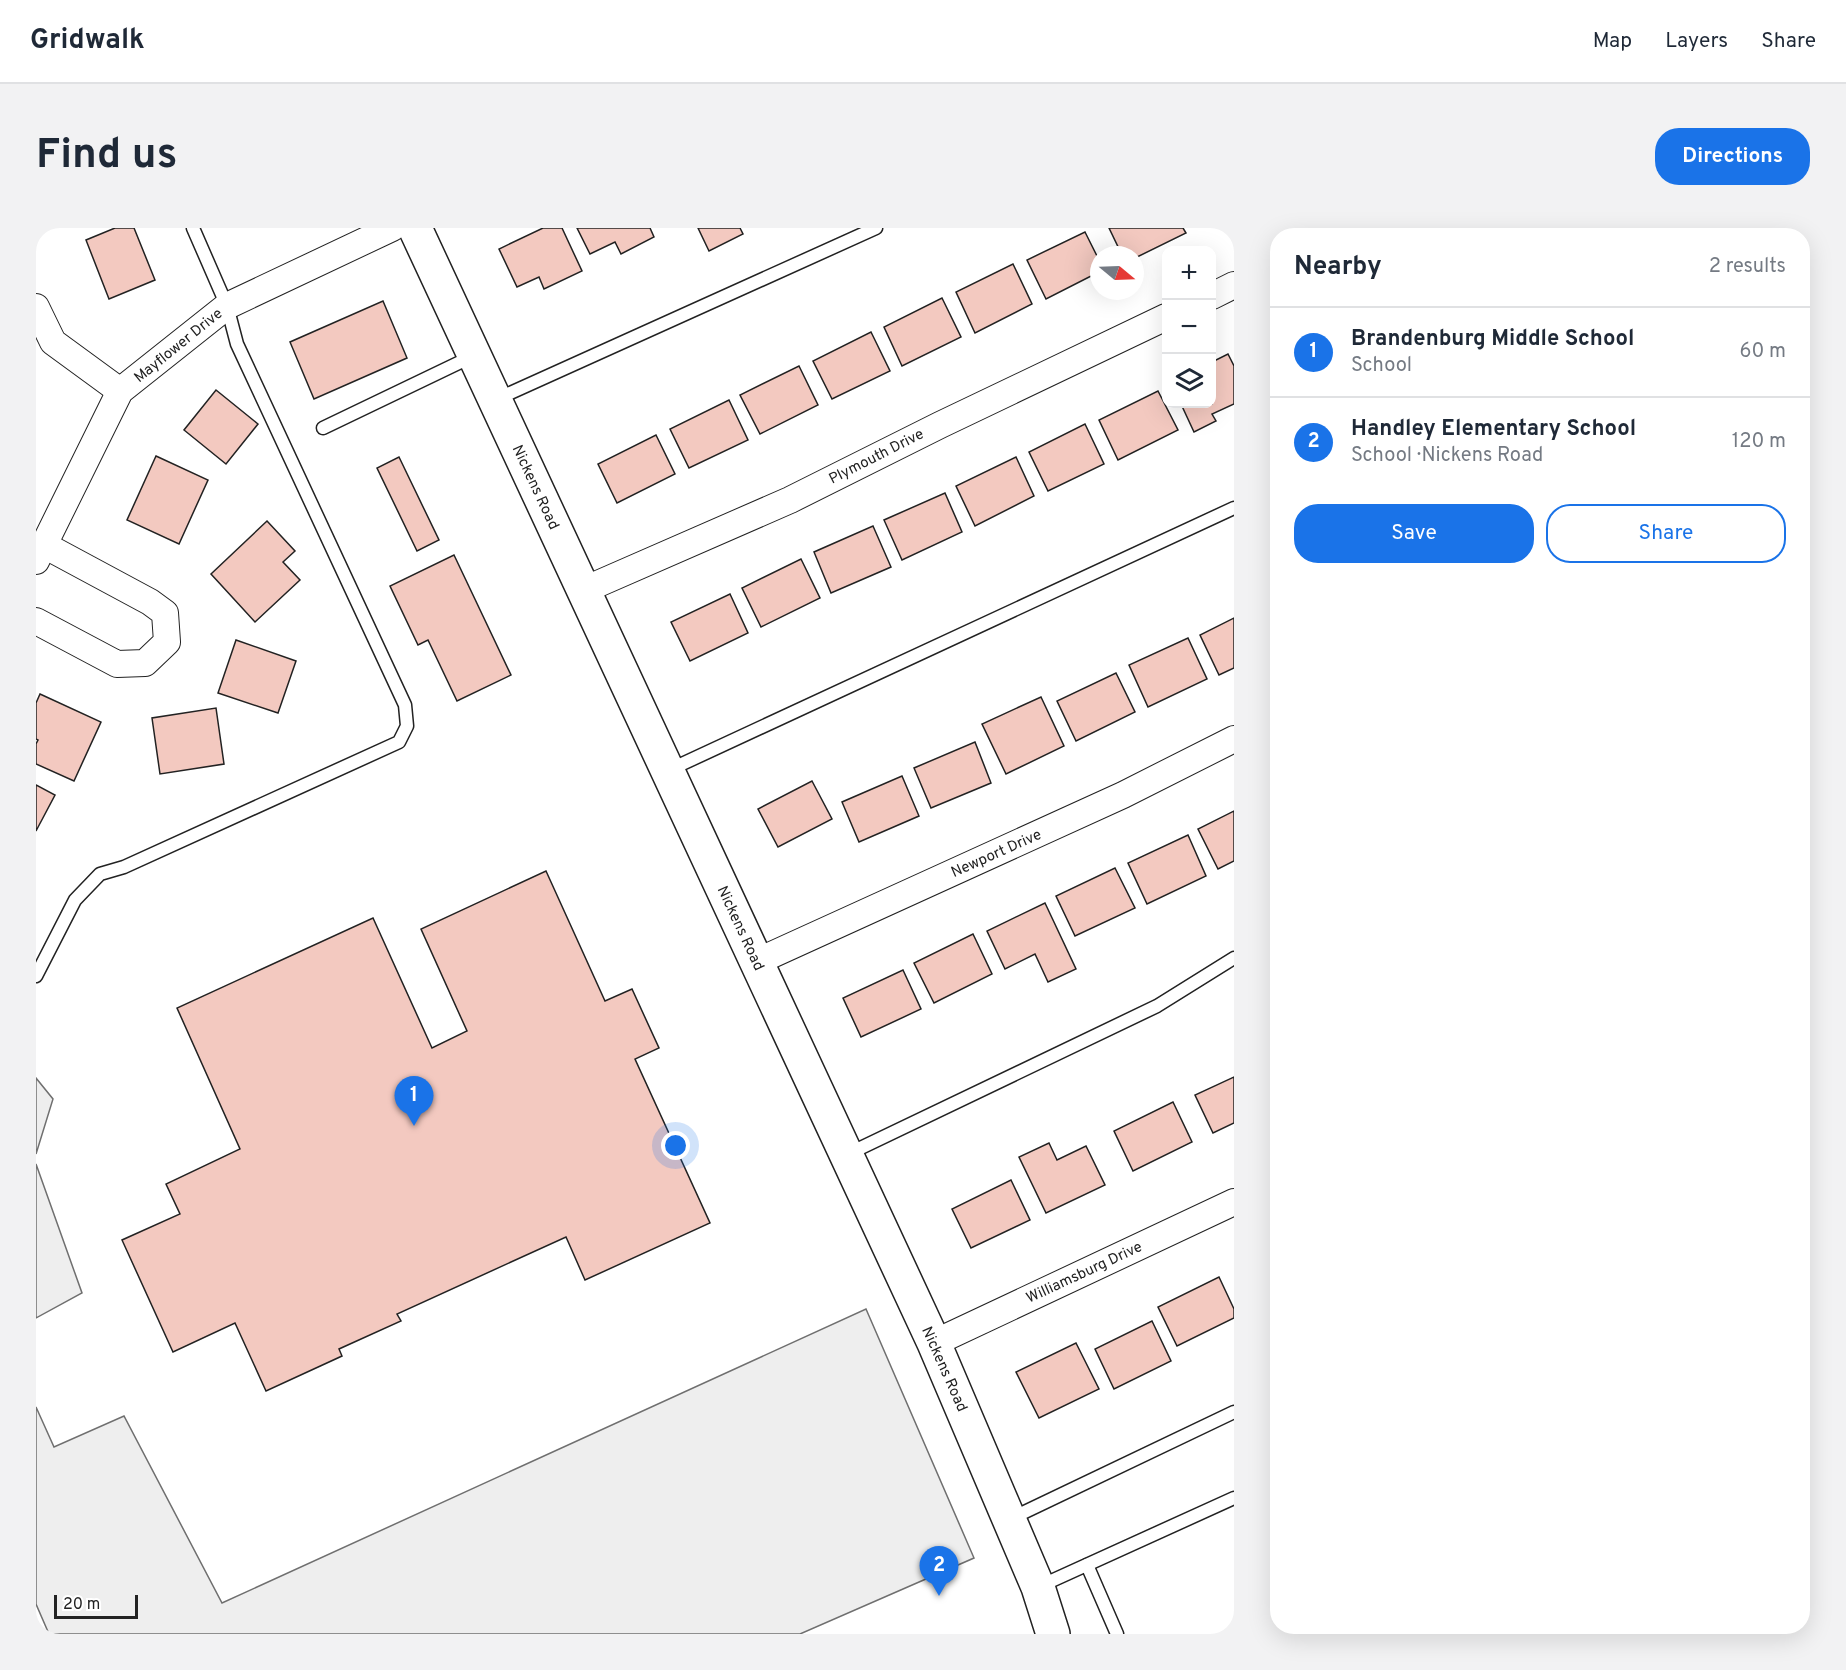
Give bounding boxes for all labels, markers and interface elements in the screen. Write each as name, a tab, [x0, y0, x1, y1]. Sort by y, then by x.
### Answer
text: Gridwalk	[30, 23, 145, 59]
text: Map	[1593, 28, 1632, 55]
text: Layers	[1665, 28, 1728, 55]
text: Share	[1761, 28, 1816, 55]
button: Directions	[1655, 128, 1810, 185]
text: Find us	[36, 130, 177, 183]
north arrow	[1090, 246, 1144, 300]
map controls	[1162, 246, 1216, 408]
button: +	[1162, 246, 1216, 300]
text: Nearby	[1294, 251, 1382, 284]
text: 2 results	[1709, 254, 1786, 280]
button: −	[1162, 300, 1216, 354]
street label: Mayflower Drive	[131, 305, 227, 388]
text: Brandenburg Middle School	[1351, 326, 1634, 353]
text: 1	[1310, 339, 1318, 365]
text: 60 m	[1740, 339, 1786, 365]
text: School	[1351, 353, 1412, 379]
button: layers	[1162, 354, 1216, 408]
text: Handley Elementary School	[1351, 416, 1636, 443]
street label: Plymouth Drive	[826, 425, 927, 489]
text: 2	[1307, 429, 1320, 455]
text: 120 m	[1732, 429, 1786, 455]
street label: Nickens Road	[507, 442, 563, 533]
text: School · Nickens Road	[1351, 443, 1543, 469]
button: Save	[1294, 504, 1534, 563]
button: Share	[1546, 504, 1786, 563]
street label: Newport Drive	[948, 826, 1045, 883]
street label: Nickens Road	[712, 883, 768, 974]
pin: 1	[394, 1076, 434, 1126]
your location	[661, 1131, 690, 1160]
street label: Williamsburg Drive	[1024, 1238, 1146, 1309]
street label: Nickens Road	[916, 1324, 971, 1415]
pin: 2	[920, 1546, 958, 1596]
scale bar	[54, 1592, 138, 1620]
text: 20 m	[63, 1595, 100, 1615]

